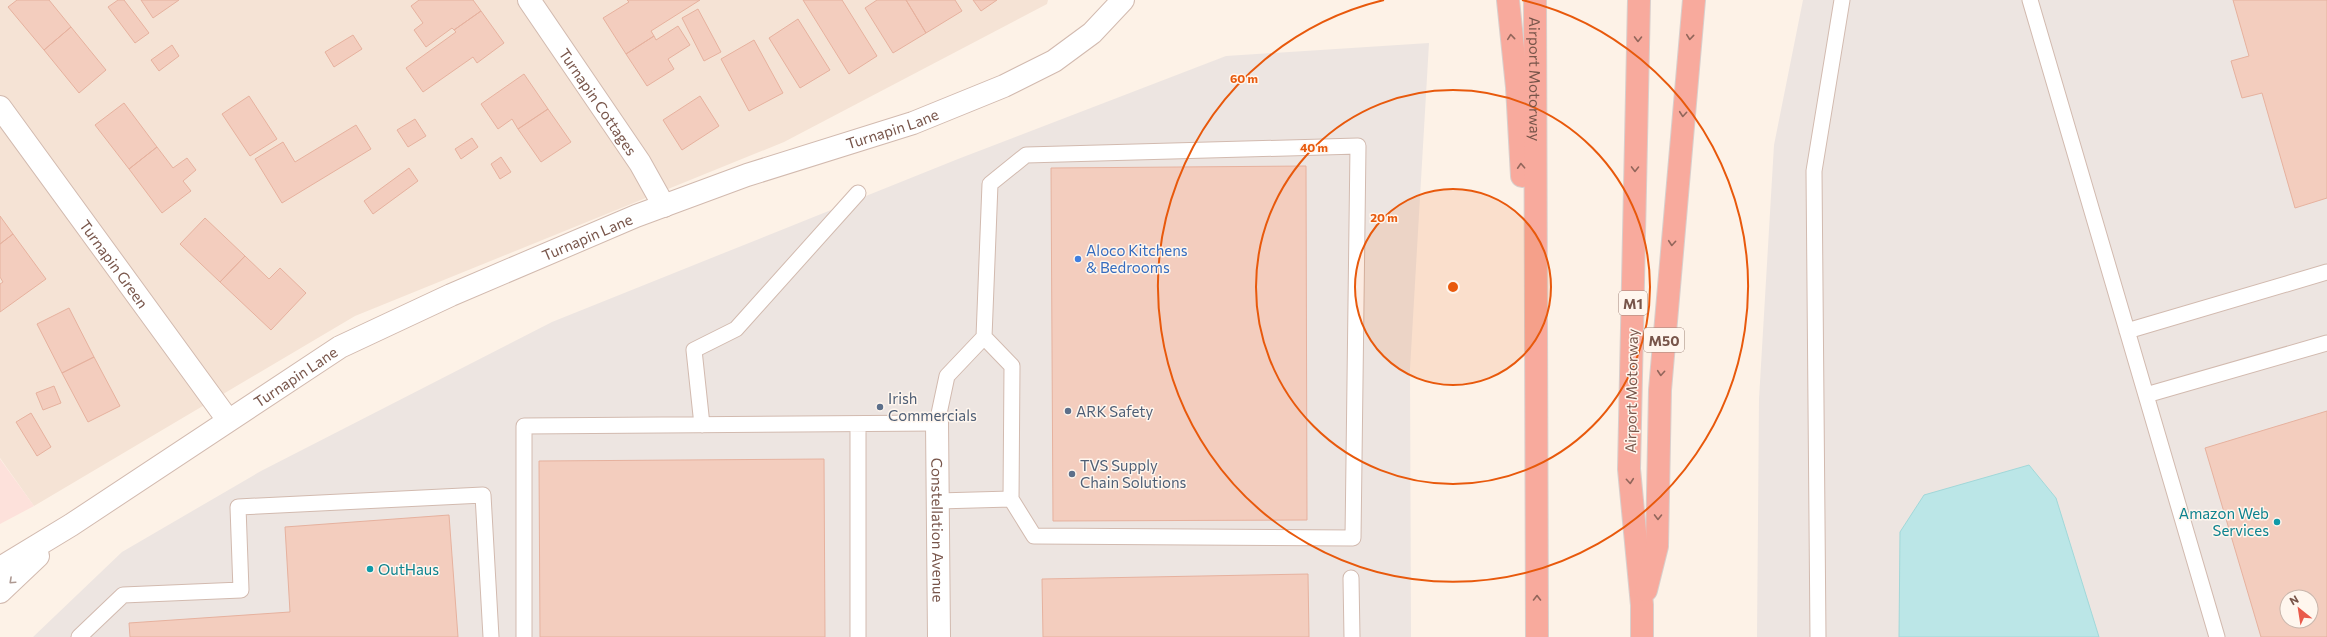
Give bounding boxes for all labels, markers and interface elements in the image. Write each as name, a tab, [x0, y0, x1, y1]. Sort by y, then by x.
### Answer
street label: Airport Motorway	[1526, 17, 1544, 142]
one-way arrow	[1507, 34, 1516, 40]
one-way arrow	[1686, 34, 1695, 40]
one-way arrow	[1634, 36, 1642, 42]
street label: Turnapin Cottages	[555, 45, 641, 159]
text: 60 m	[1230, 71, 1258, 85]
street label: Turnapin Lane	[844, 105, 941, 152]
one-way arrow	[1679, 111, 1688, 117]
text: 40 m	[1300, 140, 1328, 154]
one-way arrow	[1517, 163, 1525, 169]
one-way arrow	[1631, 166, 1639, 172]
street label: Turnapin Lane	[539, 210, 635, 264]
text: 20 m	[1370, 210, 1398, 224]
street label: Turnapin Green	[76, 216, 152, 311]
one-way arrow	[1667, 240, 1676, 246]
place label: Aloco Kitchens & Bedrooms	[1086, 241, 1188, 276]
marker: Aloco Kitchens & Bedrooms	[1073, 254, 1083, 264]
centre of rings	[1446, 280, 1460, 294]
road number: M1	[1619, 291, 1647, 315]
street label: Airport Motorway	[1621, 328, 1641, 453]
road number: M50	[1644, 328, 1684, 352]
street label: Turnapin Lane	[250, 342, 341, 411]
one-way arrow	[1657, 370, 1666, 376]
place label: Irish Commercials	[888, 389, 977, 424]
marker: Irish Commercials	[875, 402, 885, 412]
place label: ARK Safety	[1076, 402, 1153, 420]
marker: ARK Safety	[1063, 406, 1073, 416]
place label: TVS Supply Chain Solutions	[1080, 456, 1187, 491]
street label: Constellation Avenue	[928, 458, 948, 602]
marker: TVS Supply Chain Solutions	[1067, 469, 1077, 479]
one-way arrow	[1626, 478, 1635, 484]
place label: Amazon Web Services	[2179, 504, 2269, 539]
one-way arrow	[1654, 514, 1662, 520]
marker: Amazon Web Services	[2272, 517, 2282, 527]
place label: OutHaus	[378, 560, 439, 578]
marker: OutHaus	[365, 564, 375, 574]
one-way arrow	[9, 576, 17, 583]
north arrow	[2279, 589, 2319, 629]
text: N	[2287, 592, 2301, 608]
one-way arrow	[1533, 595, 1541, 601]

